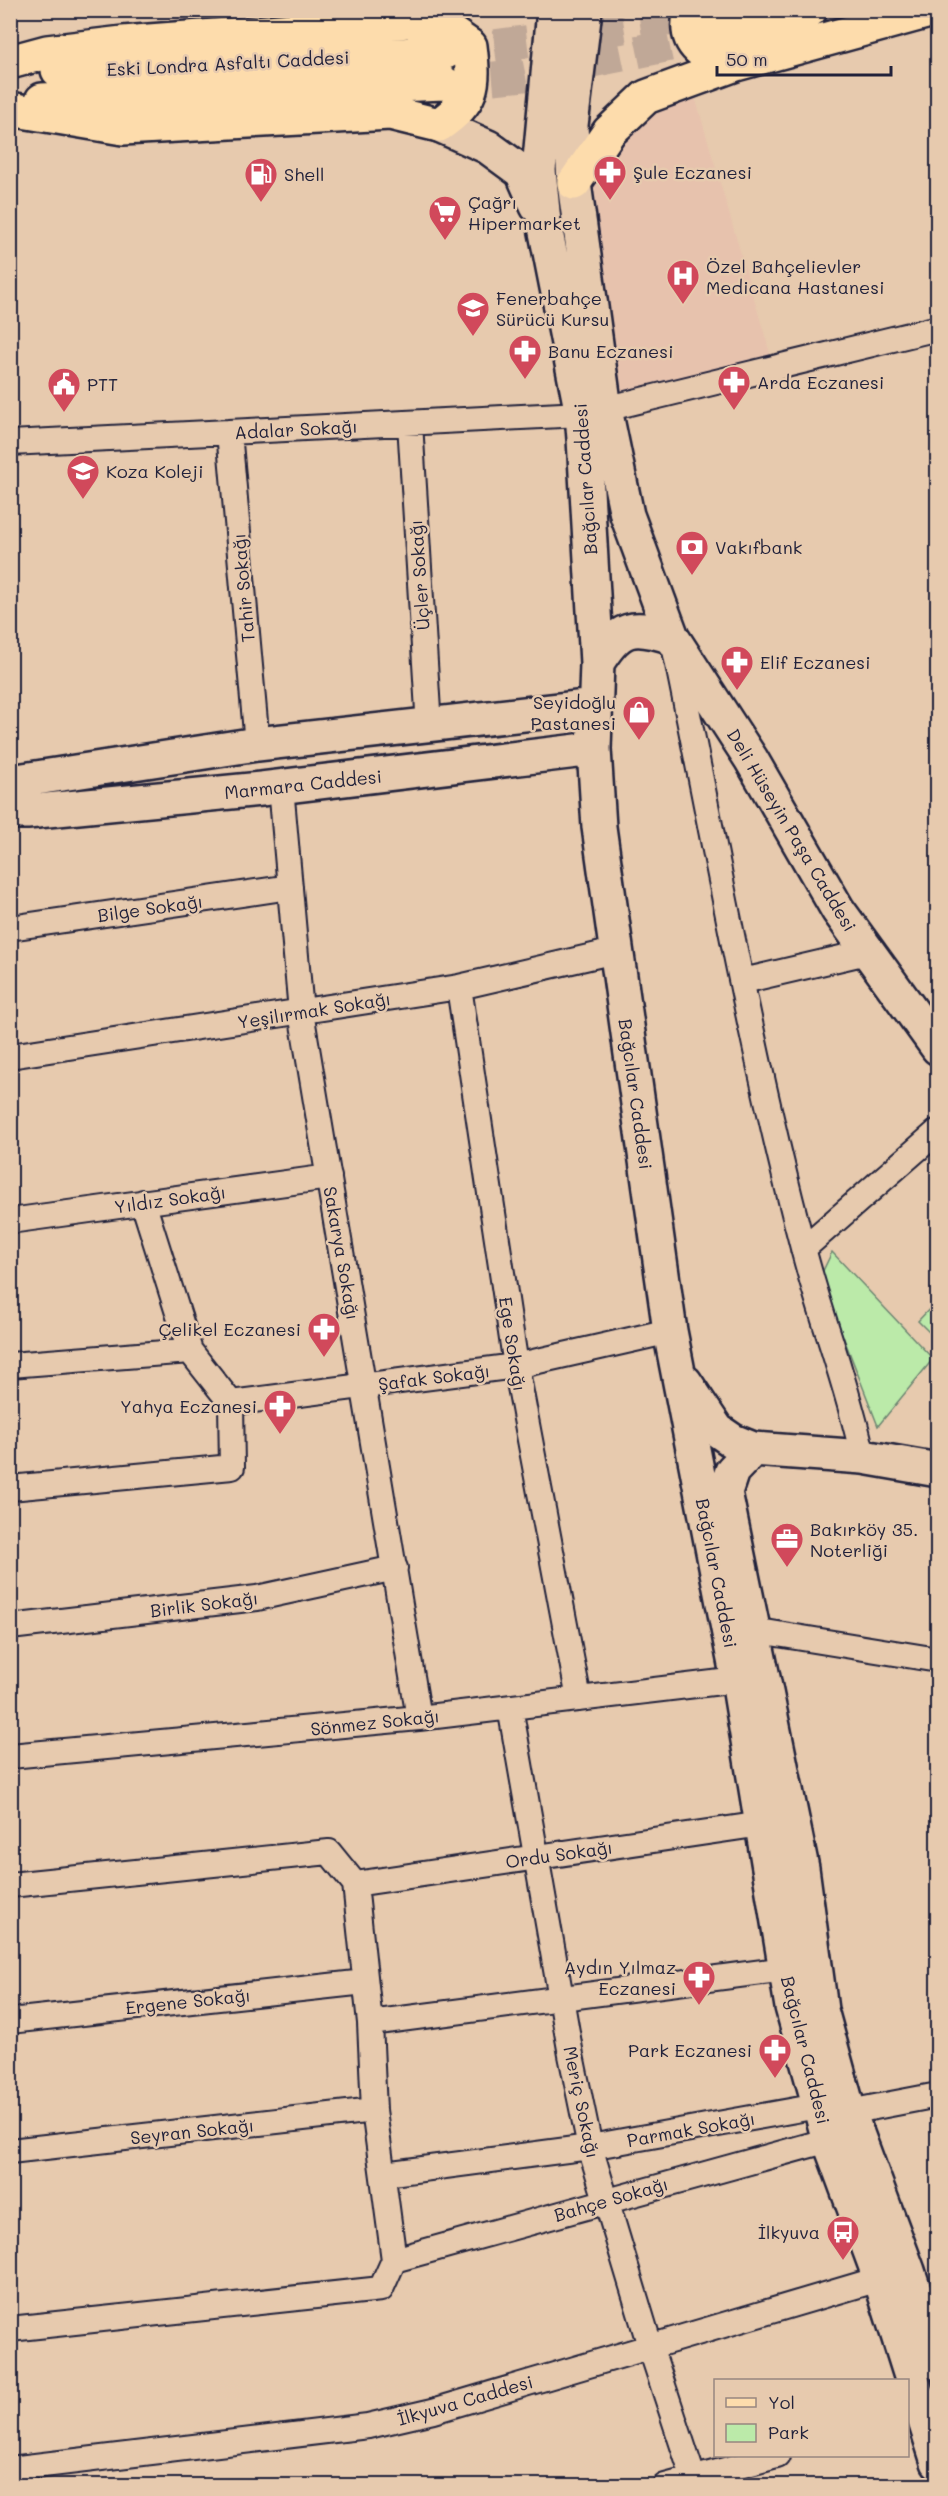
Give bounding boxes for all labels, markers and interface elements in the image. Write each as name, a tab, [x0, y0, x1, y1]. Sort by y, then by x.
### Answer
scale bar	[717, 39, 891, 77]
street label: Eski Londra Asfaltı Caddesi	[106, 45, 350, 81]
text: 50 m	[726, 47, 768, 71]
pharmacy icon: Şule Eczanesi	[592, 154, 628, 201]
fuel station icon: Shell	[243, 156, 279, 203]
place label: Şule Eczanesi	[633, 160, 752, 184]
place label: Shell	[284, 162, 324, 186]
place label: Çağrı Hipermarket	[468, 190, 581, 235]
supermarket icon: Çağrı Hipermarket	[427, 194, 463, 241]
place label: Özel Bahçelievler Medicana Hastanesi	[706, 254, 884, 299]
hospital icon: Özel Bahçelievler Medicana Hastanesi	[665, 258, 701, 305]
place label: Fenerbahçe Sürücü Kursu	[496, 286, 609, 331]
school or university icon: Fenerbahçe Sürücü Kursu	[455, 290, 491, 337]
pharmacy icon: Banu Eczanesi	[507, 333, 543, 380]
place label: Banu Eczanesi	[548, 339, 673, 363]
pharmacy icon: Arda Eczanesi	[716, 364, 752, 411]
public building icon: PTT	[46, 366, 82, 413]
place label: Arda Eczanesi	[757, 370, 884, 394]
place label: PTT	[87, 372, 118, 396]
street label: Bağcılar Caddesi	[568, 402, 602, 556]
street label: Adalar Sokağı	[234, 414, 358, 444]
school or university icon: Koza Koleji	[65, 453, 101, 500]
place label: Koza Koleji	[106, 459, 203, 483]
street label: Üçler Sokağı	[403, 519, 435, 631]
bank icon: Vakıfbank	[674, 529, 710, 576]
street label: Tahir Sokağı	[226, 532, 260, 644]
place label: Vakıfbank	[715, 535, 802, 559]
pharmacy icon: Elif Eczanesi	[719, 644, 755, 691]
place label: Elif Eczanesi	[760, 650, 871, 674]
place label: Seyidoğlu Pastanesi	[531, 690, 616, 735]
shop icon: Seyidoğlu Pastanesi	[621, 694, 657, 741]
street label: Deli Hüseyin Paşa Caddesi	[722, 724, 862, 936]
street label: Marmara Caddesi	[223, 764, 383, 804]
street label: Bilge Sokağı	[96, 889, 204, 927]
street label: Yeşilırmak Sokağı	[236, 986, 392, 1034]
street label: Bağcılar Caddesi	[614, 1017, 658, 1171]
street label: Yıldız Sokağı	[113, 1179, 227, 1219]
street label: Sakarya Sokağı	[318, 1184, 366, 1322]
street label: Ege Sokağı	[494, 1295, 532, 1393]
pharmacy icon: Çelikel Eczanesi	[306, 1311, 342, 1358]
place label: Çelikel Eczanesi	[159, 1317, 301, 1341]
street label: Şafak Sokağı	[377, 1358, 491, 1396]
pharmacy icon: Yahya Eczanesi	[262, 1388, 298, 1435]
place label: Yahya Eczanesi	[120, 1394, 257, 1418]
street label: Bağcılar Caddesi	[691, 1496, 743, 1650]
place label: Bakırköy 35. Noterliği	[810, 1517, 918, 1562]
office icon: Bakırköy 35. Noterliği	[769, 1521, 805, 1568]
street label: Birlik Sokağı	[149, 1585, 259, 1623]
street label: Sönmez Sokağı	[309, 1703, 441, 1741]
street label: Ordu Sokağı	[504, 1835, 614, 1873]
place label: Aydın Yılmaz Eczanesi	[564, 1955, 676, 2000]
pharmacy icon: Aydın Yılmaz Eczanesi	[681, 1959, 717, 2006]
street label: Bağcılar Caddesi	[776, 1973, 836, 2127]
street label: Ergene Sokağı	[124, 1983, 252, 2019]
pharmacy icon: Park Eczanesi	[757, 2032, 793, 2079]
place label: Park Eczanesi	[628, 2038, 752, 2062]
street label: Meriç Sokağı	[558, 2044, 606, 2160]
street label: Parmak Sokağı	[625, 2106, 757, 2152]
street label: Seyran Sokağı	[129, 2113, 255, 2149]
street label: Bahçe Sokağı	[551, 2171, 671, 2227]
bus stop icon: İlkyuva	[825, 2214, 861, 2261]
place label: İlkyuva	[758, 2220, 820, 2244]
street label: İlkyuva Caddesi	[394, 2369, 536, 2431]
legend	[714, 2379, 909, 2457]
text: Yol	[768, 2390, 795, 2414]
text: Park	[768, 2420, 809, 2444]

